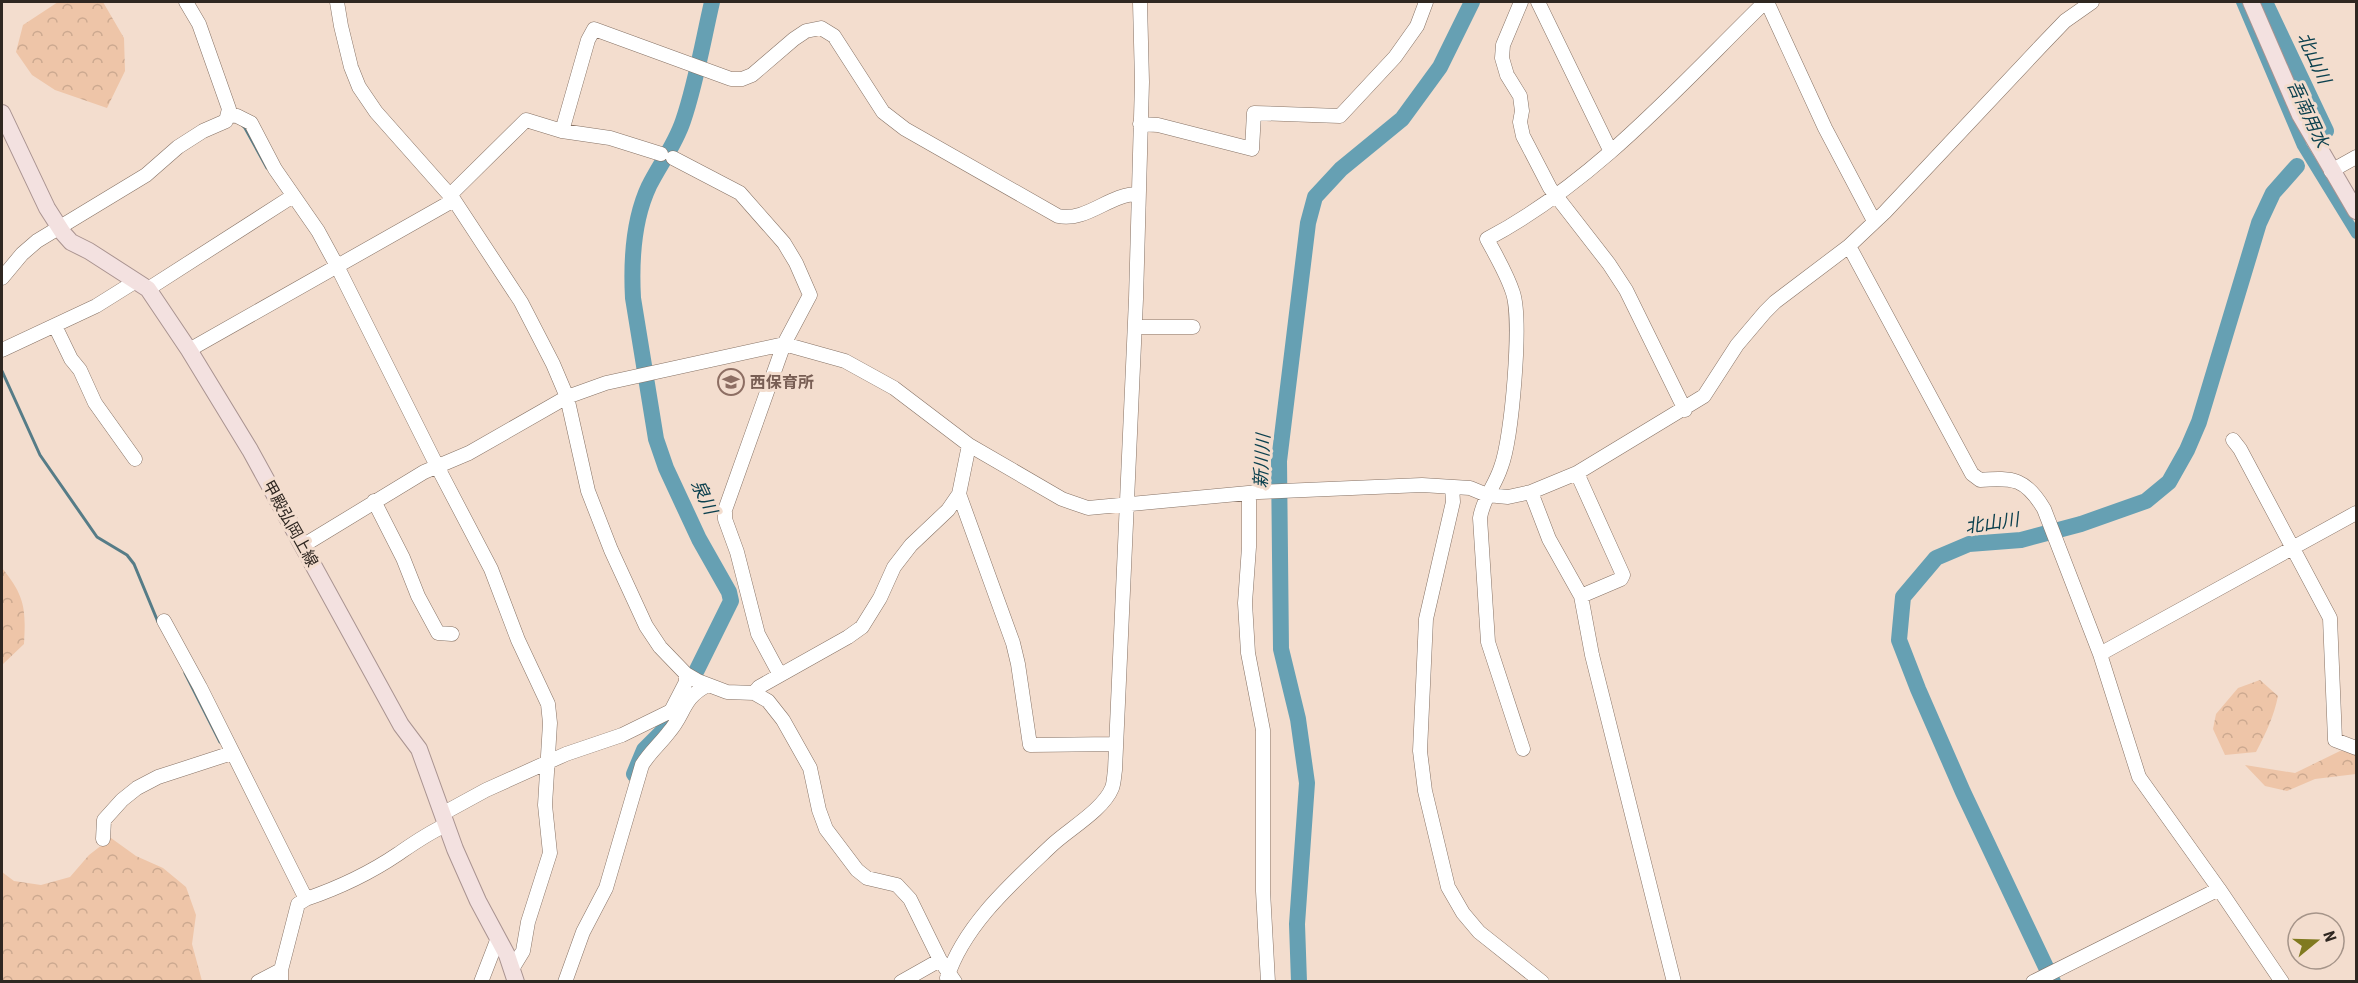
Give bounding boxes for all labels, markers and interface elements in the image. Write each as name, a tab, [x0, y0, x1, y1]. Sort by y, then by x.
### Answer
water label: 北山川	[2294, 29, 2336, 89]
water label: 吾南用水	[2284, 77, 2334, 153]
school or university icon: 西保育所	[716, 367, 746, 397]
place label: 西保育所	[750, 373, 814, 392]
water label: 新川川	[1250, 431, 1274, 488]
water label: 泉川	[687, 476, 722, 519]
street label: 甲殿弘岡上線	[259, 477, 322, 570]
water label: 北山川	[1964, 508, 2022, 537]
north arrow	[2286, 911, 2346, 971]
text: N	[2319, 929, 2340, 944]

